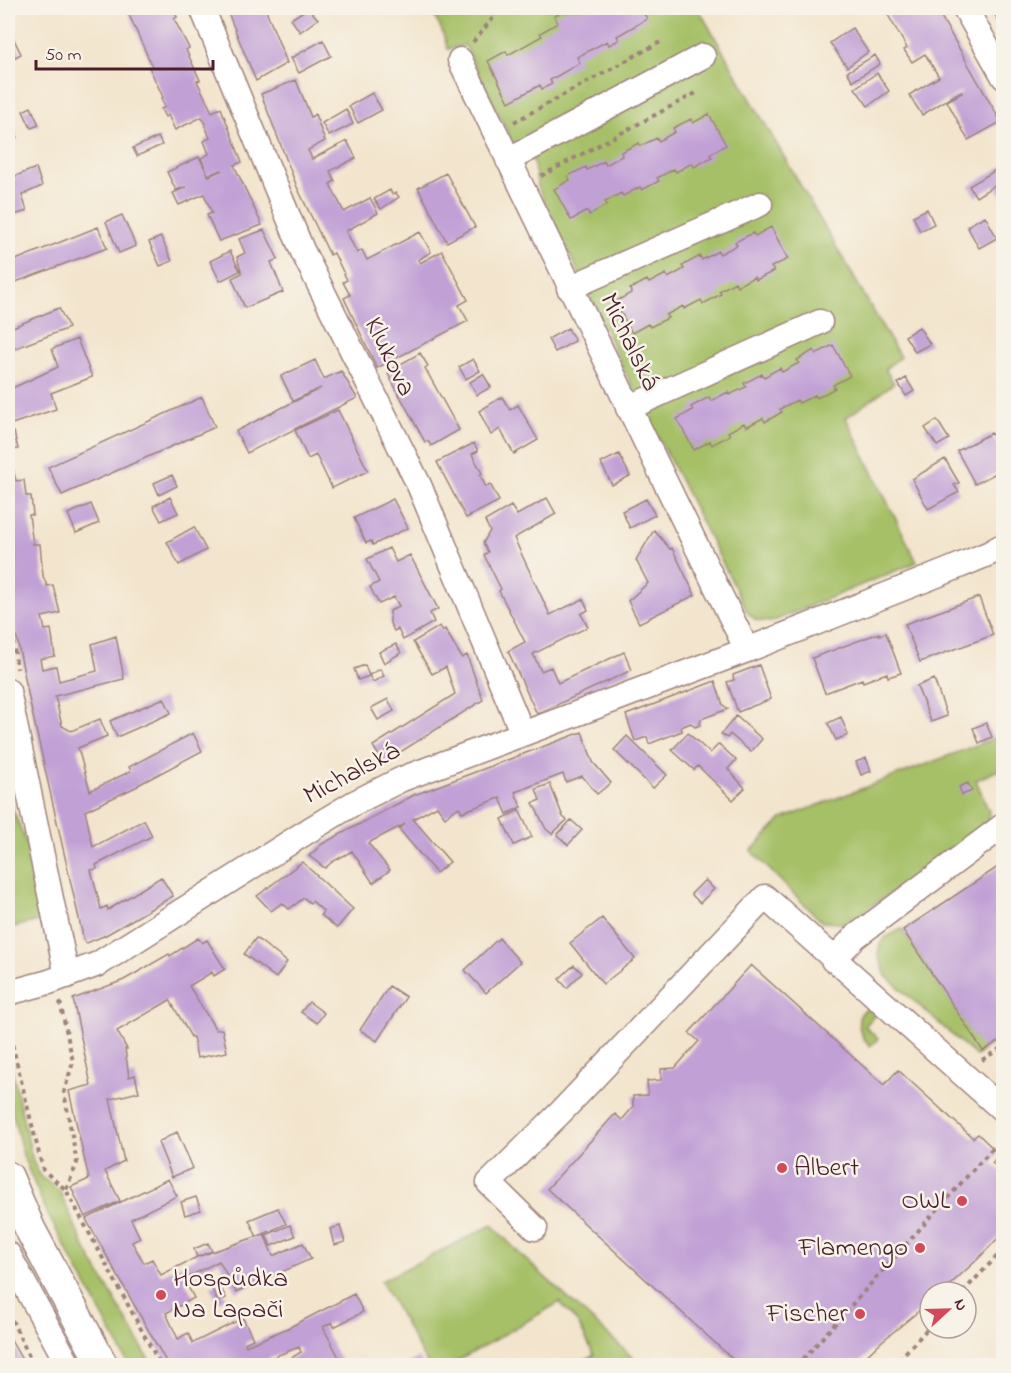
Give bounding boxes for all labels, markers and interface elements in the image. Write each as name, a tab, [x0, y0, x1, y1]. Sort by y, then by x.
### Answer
scale bar	[36, 33, 213, 71]
text: 50 m	[45, 43, 82, 69]
street label: Michalská	[589, 287, 670, 398]
street label: Klukova	[353, 311, 425, 403]
street label: Michalská	[297, 732, 408, 816]
place label: Albert	[794, 1149, 859, 1188]
marker: Albert	[775, 1161, 789, 1175]
place label: OWL	[901, 1182, 950, 1221]
marker: OWL	[955, 1194, 969, 1208]
place label: Flamengo	[798, 1229, 908, 1268]
marker: Flamengo	[913, 1241, 927, 1255]
place label: Hospůdka Na Lapači	[173, 1260, 288, 1330]
north arrow	[918, 1280, 978, 1340]
marker: Hospůdka Na Lapači	[154, 1288, 168, 1302]
place label: Fischer	[766, 1295, 849, 1334]
text: N	[947, 1296, 973, 1315]
marker: Fischer	[853, 1307, 867, 1321]

